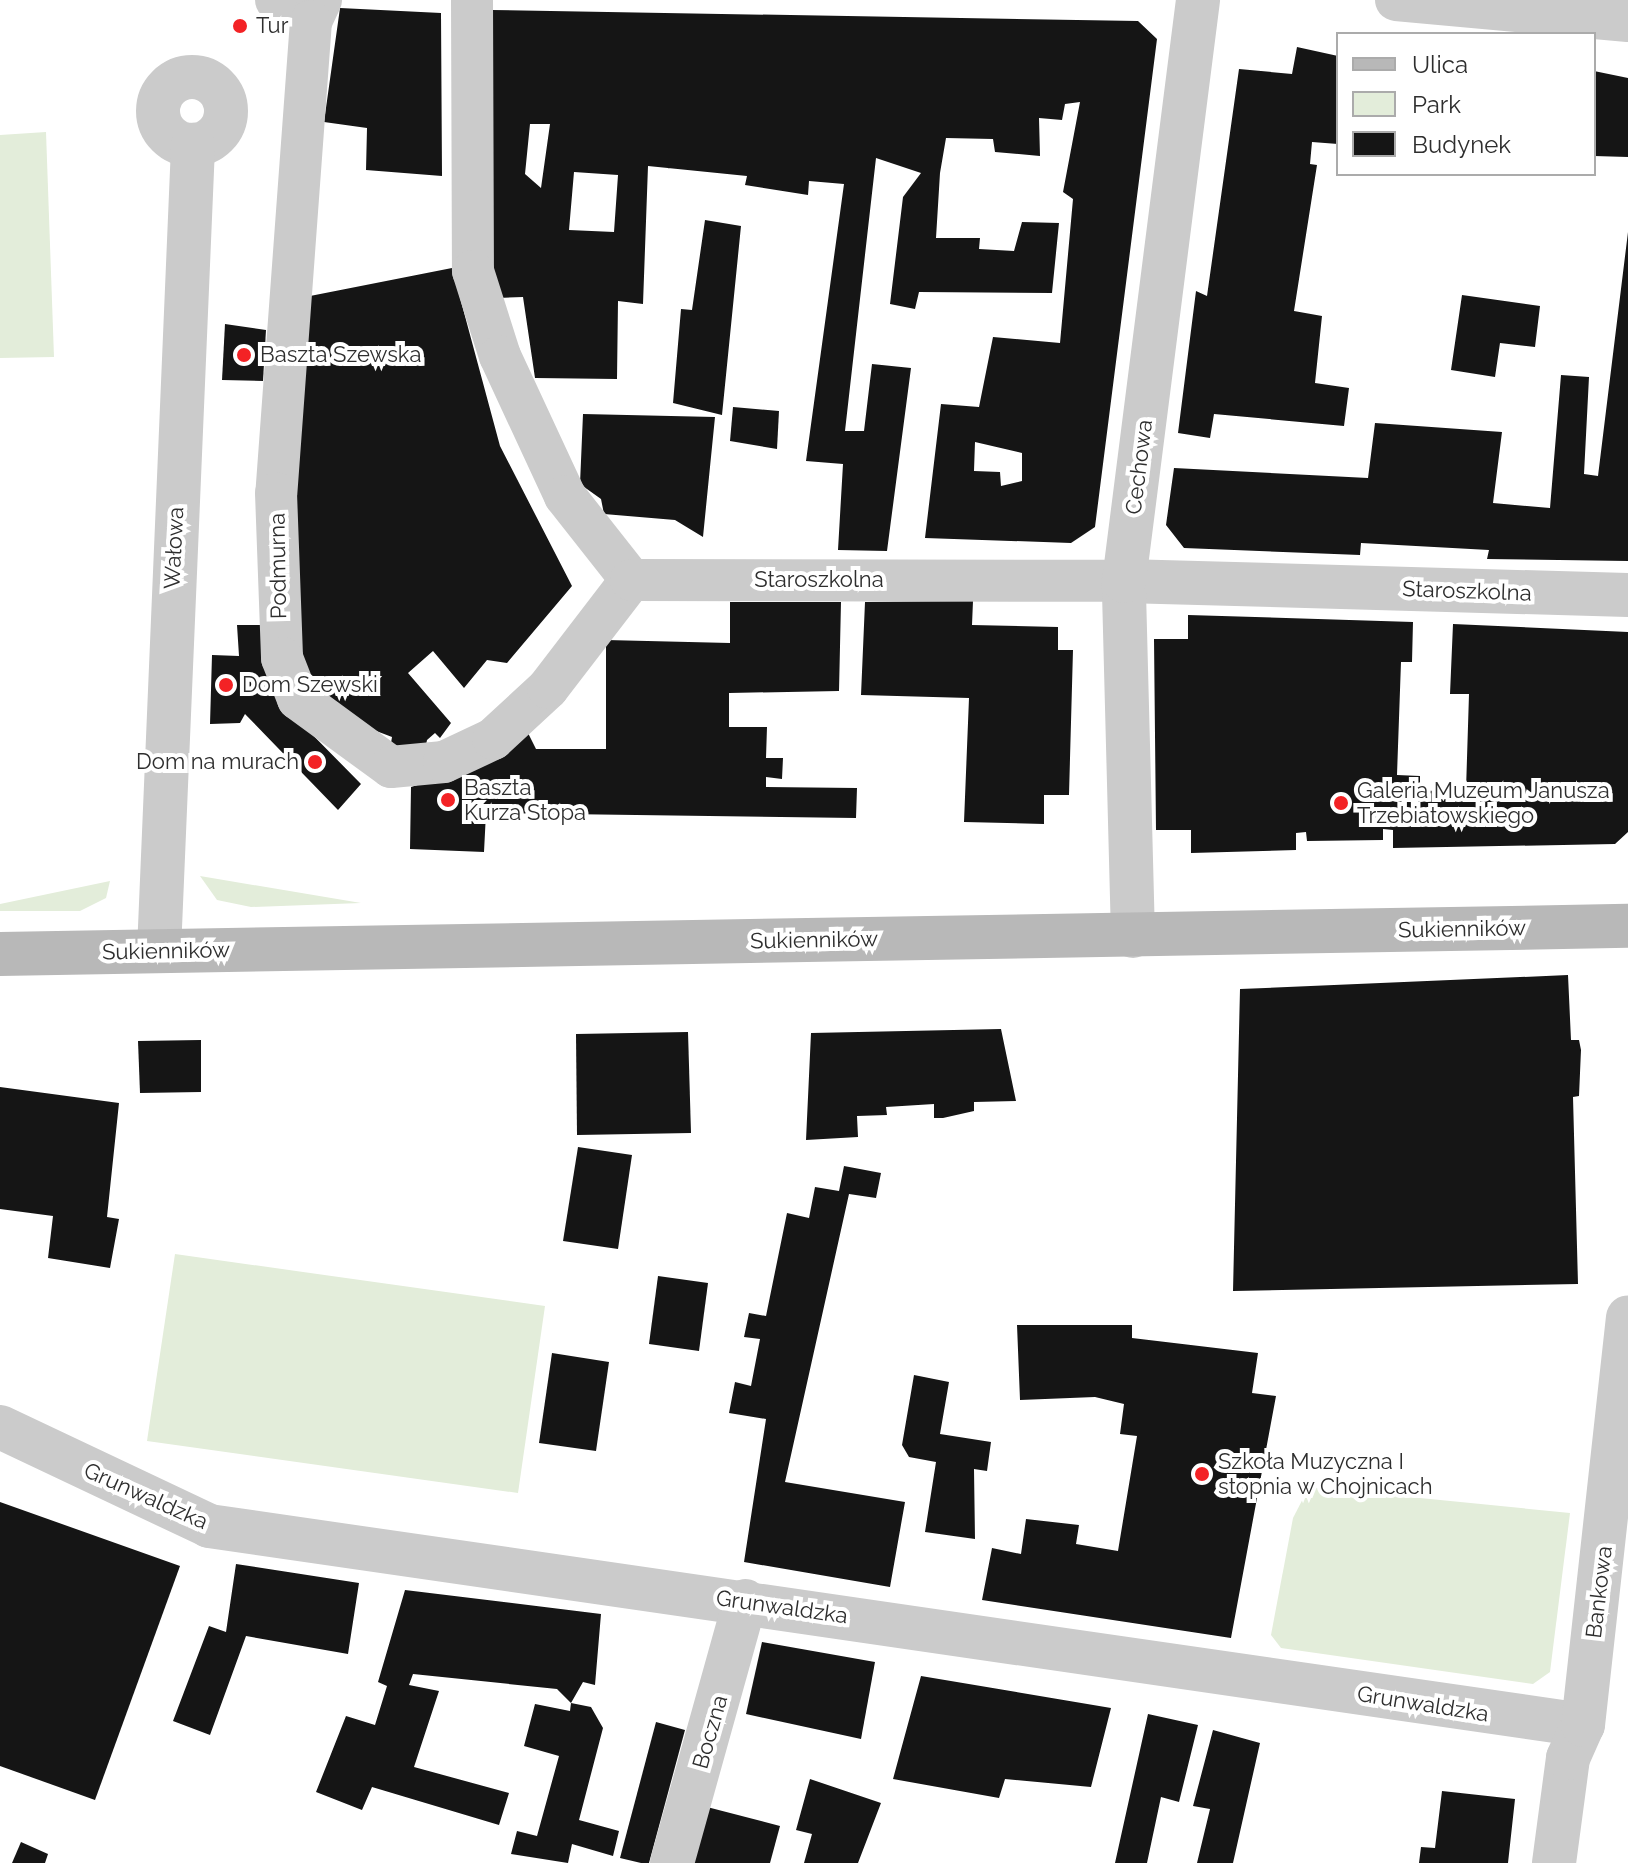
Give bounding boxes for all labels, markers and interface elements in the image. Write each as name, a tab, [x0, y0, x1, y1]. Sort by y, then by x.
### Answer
place label: Tur	[256, 13, 288, 39]
marker: Tur	[231, 17, 249, 35]
legend	[1336, 32, 1596, 176]
text: Ulica	[1412, 50, 1468, 79]
text: Park	[1412, 90, 1461, 119]
text: Budynek	[1412, 130, 1511, 159]
place label: Baszta Szewska	[260, 342, 421, 368]
marker: Baszta Szewska	[235, 346, 253, 364]
street label: Cechowa	[1120, 418, 1158, 516]
street label: Wałowa	[159, 506, 189, 590]
street label: Podmurna	[264, 513, 292, 619]
street label: Staroszkolna	[754, 567, 884, 593]
street label: Staroszkolna	[1402, 576, 1532, 606]
place label: Dom Szewski	[242, 672, 378, 698]
marker: Dom Szewski	[217, 676, 235, 694]
place label: Dom na murach	[136, 749, 299, 775]
marker: Dom na murach	[306, 753, 324, 771]
place label: Baszta Kurza Stopa	[464, 774, 586, 826]
place label: Galeria Muzeum Janusza Trzebiatowskiego	[1357, 777, 1610, 828]
marker: Baszta Kurza Stopa	[439, 791, 457, 809]
marker: Galeria Muzeum Janusza Trzebiatowskiego	[1332, 794, 1350, 812]
street label: Sukienników	[1398, 915, 1526, 943]
street label: Sukienników	[750, 926, 878, 954]
street label: Sukienników	[102, 937, 230, 965]
place label: Szkoła Muzyczna I stopnia w Chojnicach	[1218, 1448, 1434, 1500]
street label: Grunwaldzka	[80, 1457, 212, 1535]
marker: Szkoła Muzyczna I stopnia w Chojnicach	[1193, 1465, 1211, 1483]
street label: Bankowa	[1580, 1544, 1618, 1640]
street label: Grunwaldzka	[714, 1585, 850, 1629]
street label: Grunwaldzka	[1355, 1681, 1491, 1727]
street label: Boczna	[687, 1692, 733, 1772]

